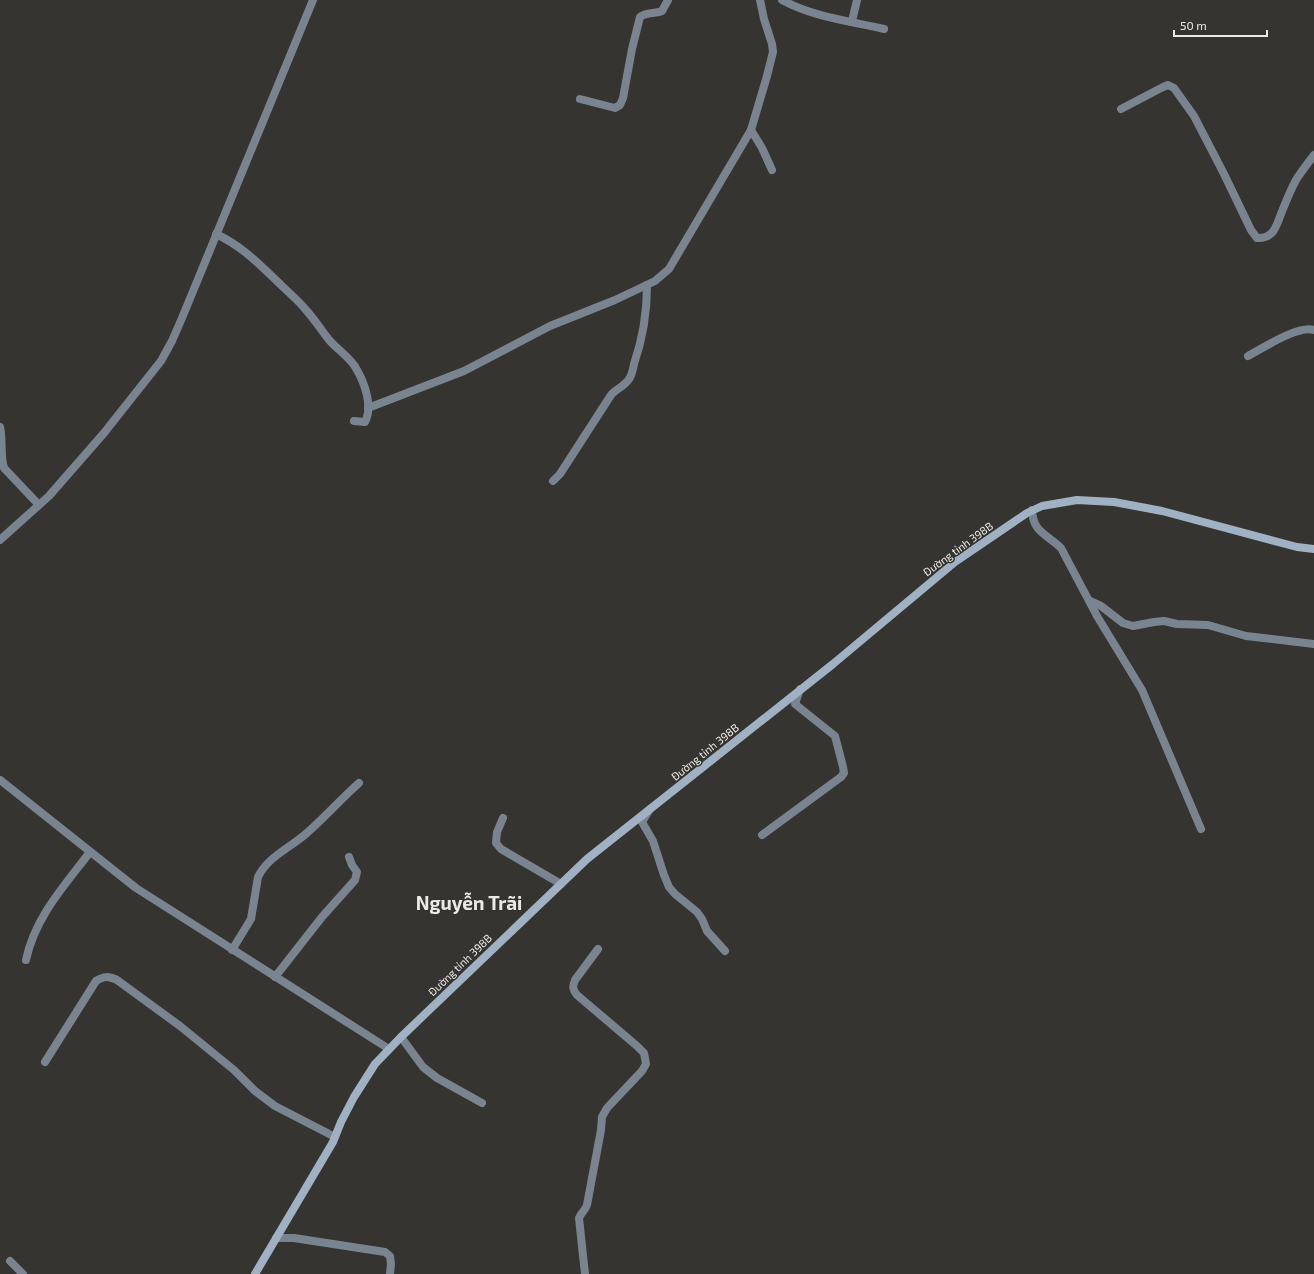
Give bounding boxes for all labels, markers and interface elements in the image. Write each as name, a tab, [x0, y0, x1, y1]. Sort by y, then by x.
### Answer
scale bar	[1174, 12, 1267, 38]
text: 50 m	[1180, 18, 1207, 32]
street label: Đường tỉnh 398B	[920, 519, 995, 578]
street label: Đường tỉnh 398B	[668, 720, 741, 783]
district label: Nguyễn Trãi	[416, 891, 522, 915]
street label: Đường tỉnh 398B	[425, 931, 494, 998]

